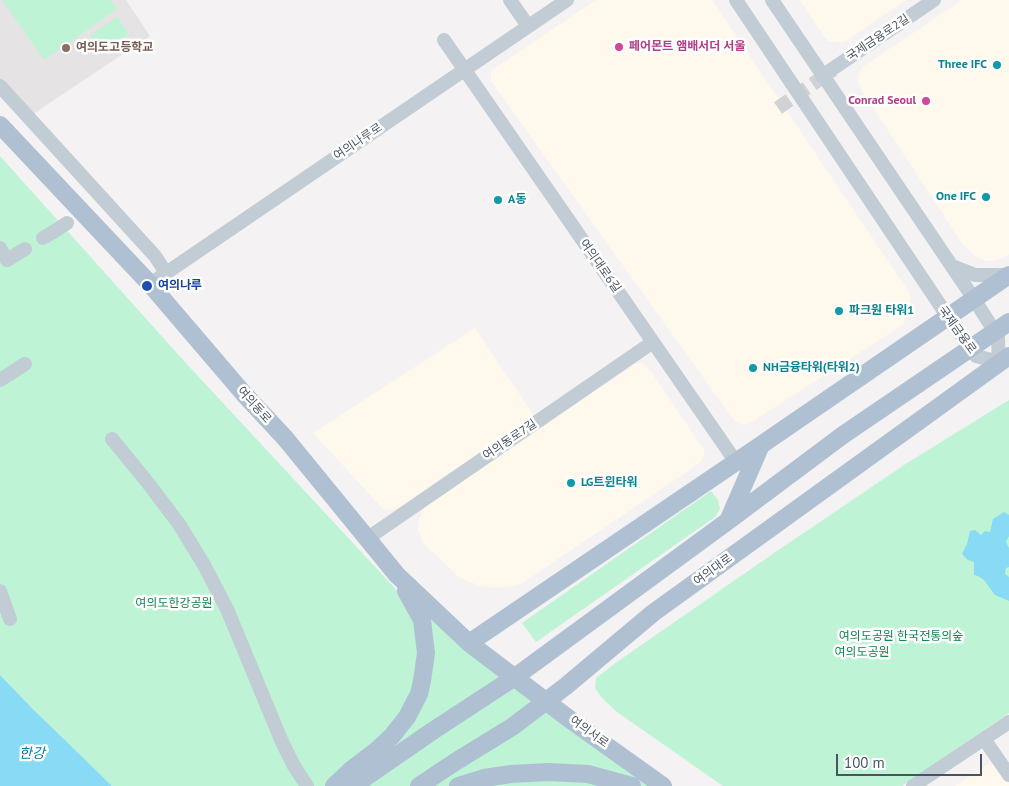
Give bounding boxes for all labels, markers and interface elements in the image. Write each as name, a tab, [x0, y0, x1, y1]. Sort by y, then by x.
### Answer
street label: 국제금융로2길	[844, 12, 912, 64]
place label: 페어몬트 앰배서더 서울	[629, 40, 745, 54]
place label: 여의도고등학교	[76, 41, 153, 55]
marker: 페어몬트 앰배서더 서울	[613, 41, 625, 53]
marker: 여의도고등학교	[60, 42, 72, 54]
place label: Three IFC	[938, 58, 987, 72]
marker: Three IFC	[991, 59, 1003, 71]
place label: Conrad Seoul	[848, 94, 916, 108]
marker: Conrad Seoul	[920, 95, 932, 107]
street label: 여의나루로	[331, 121, 385, 163]
place label: One IFC	[936, 190, 976, 204]
marker: One IFC	[980, 191, 992, 203]
place label: A동	[508, 193, 526, 207]
marker: A동	[492, 194, 504, 206]
street label: 여의대로6길	[576, 237, 624, 295]
marker: 여의나루	[140, 279, 154, 293]
place label: 여의나루	[158, 279, 202, 293]
street label: 국제금융로	[935, 303, 979, 357]
place label: 파크원 타워1	[849, 304, 914, 318]
marker: 파크원 타워1	[833, 305, 845, 317]
place label: NH금융타워(타워2)	[763, 361, 860, 375]
marker: NH금융타워(타워2)	[747, 362, 759, 374]
street label: 여의동로	[234, 384, 274, 426]
street label: 여의동로7길	[480, 417, 540, 463]
place label: LG트윈타워	[581, 476, 638, 490]
marker: LG트윈타워	[565, 477, 577, 489]
street label: 여의대로	[691, 551, 735, 589]
park label: 여의도한강공원	[135, 597, 213, 611]
park label: 여의도공원 한국전통의숲	[839, 630, 963, 644]
park label: 여의도공원	[834, 646, 890, 660]
street label: 여의서로	[567, 713, 611, 751]
scale bar	[839, 744, 985, 776]
water label: 한강	[19, 746, 45, 762]
text: 100 m	[844, 753, 885, 772]

